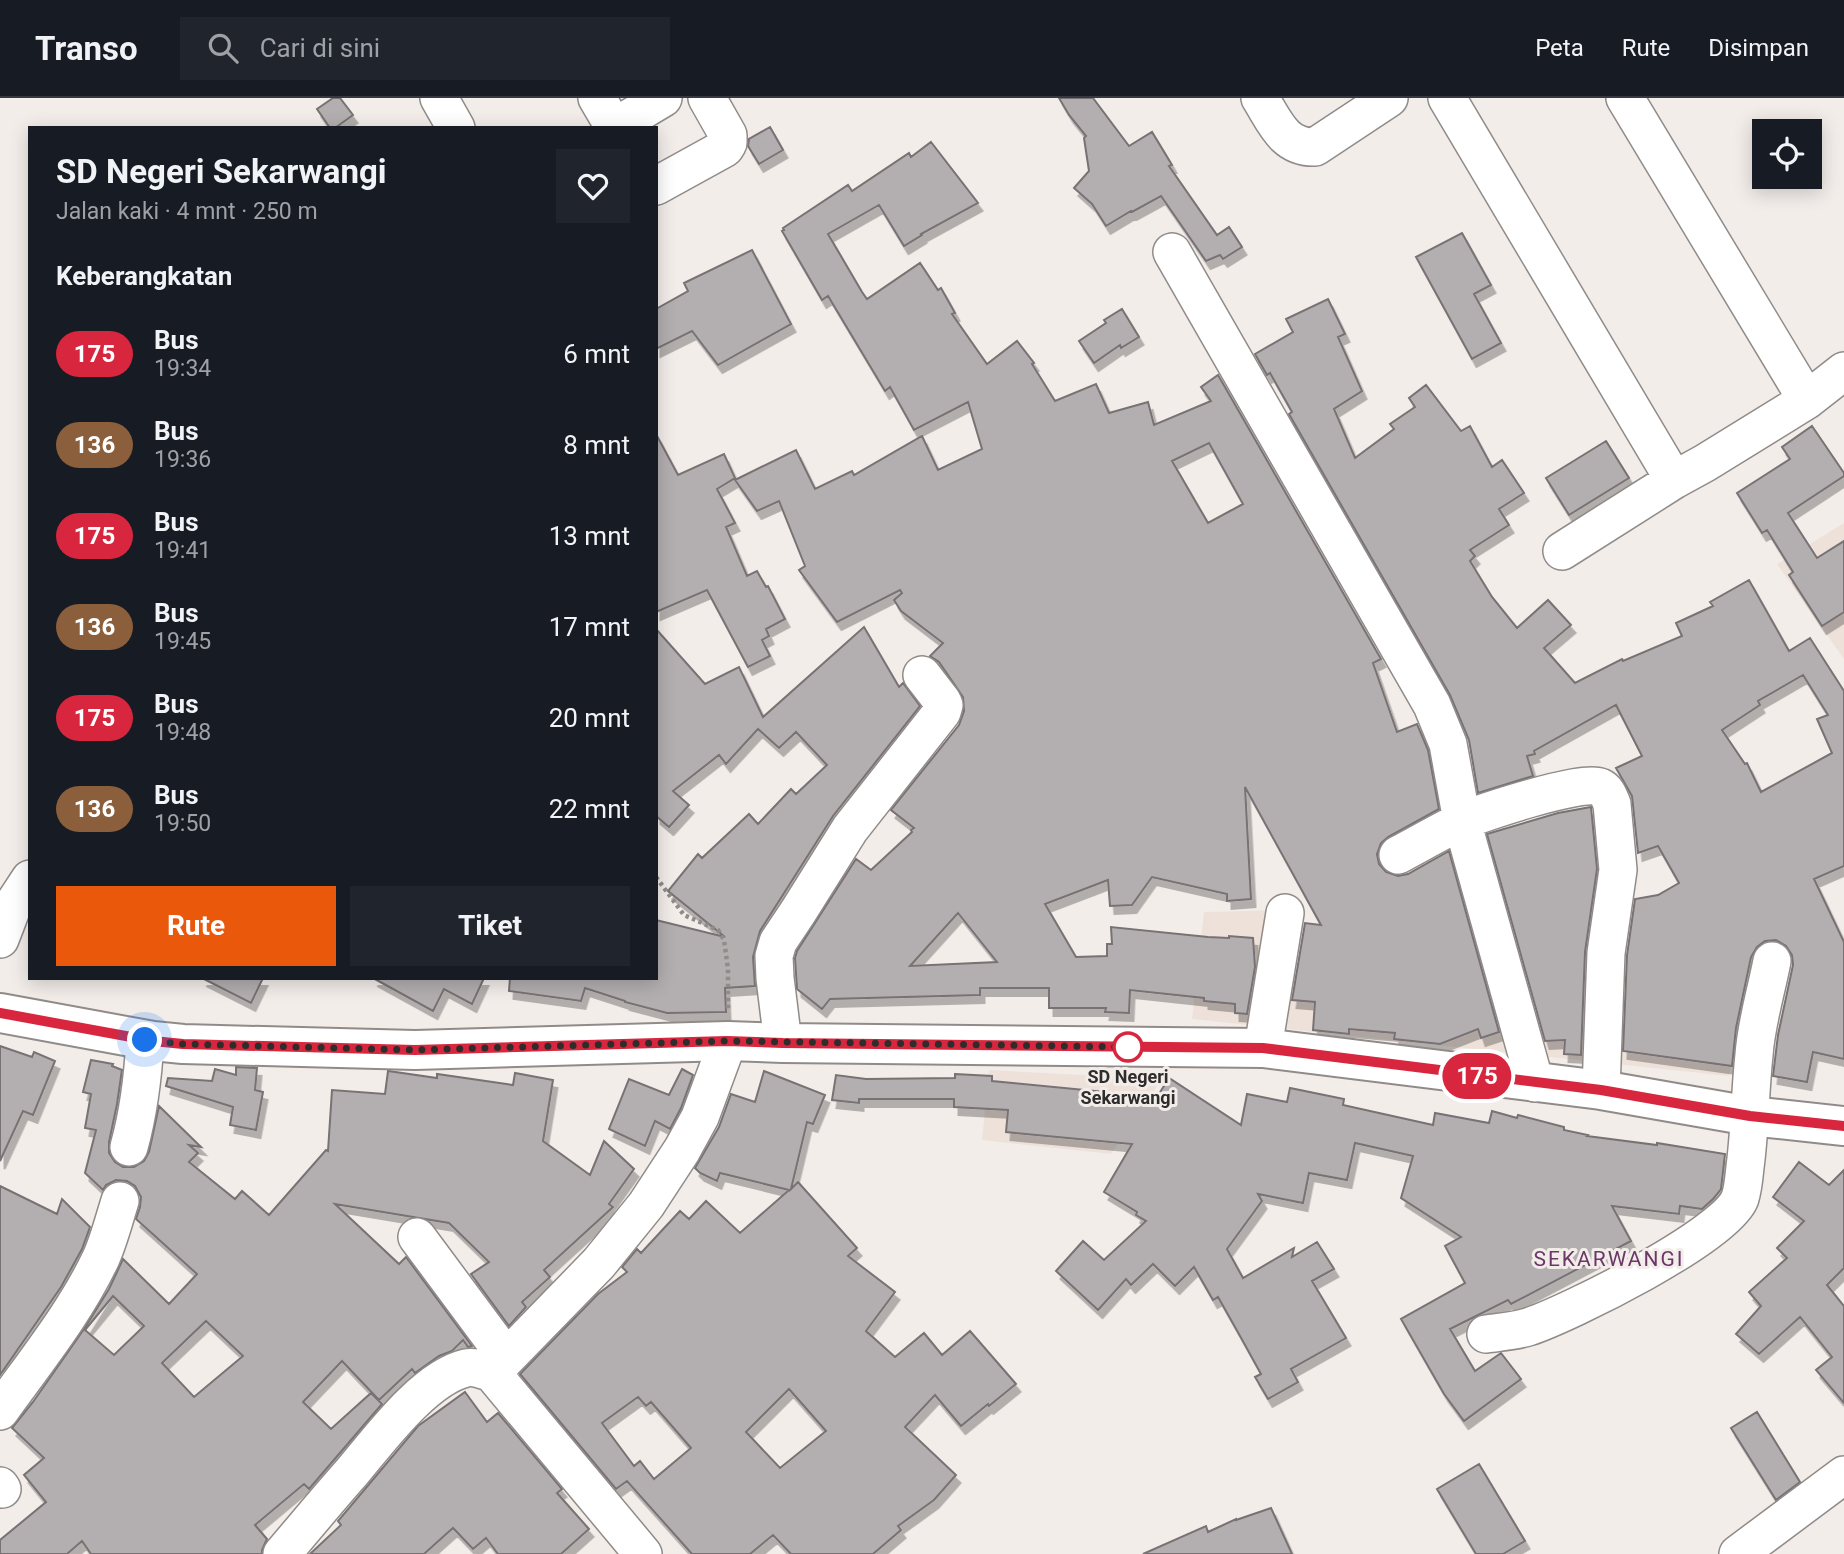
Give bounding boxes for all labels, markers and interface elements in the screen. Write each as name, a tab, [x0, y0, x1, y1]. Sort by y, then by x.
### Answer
search box	[180, 17, 670, 80]
text: Transo	[35, 29, 138, 68]
icon: search	[204, 29, 242, 67]
text: Cari di sini	[260, 33, 380, 63]
text: Peta	[1535, 34, 1584, 62]
text: Rute	[1622, 34, 1670, 62]
text: Disimpan	[1708, 34, 1809, 62]
map controls	[1752, 119, 1822, 189]
button: locate	[1752, 119, 1822, 189]
button: heart	[556, 149, 630, 223]
text: SD Negeri Sekarwangi	[56, 152, 387, 191]
text: Jalan kaki · 4 mnt · 250 m	[56, 198, 318, 225]
text: Keberangkatan	[56, 261, 232, 291]
text: Bus	[154, 325, 199, 355]
text: 6 mnt	[563, 339, 630, 369]
text: 175	[74, 340, 115, 368]
text: 19:34	[154, 355, 211, 382]
text: Bus	[154, 416, 199, 446]
text: 8 mnt	[563, 430, 630, 460]
text: 136	[74, 431, 115, 459]
text: 19:36	[154, 446, 211, 473]
text: Bus	[154, 507, 199, 537]
text: 13 mnt	[549, 521, 630, 551]
text: 175	[74, 522, 115, 550]
text: 19:41	[154, 537, 211, 564]
text: Bus	[154, 598, 199, 628]
text: 17 mnt	[549, 612, 630, 642]
text: 136	[74, 613, 115, 641]
text: 19:45	[154, 628, 211, 655]
text: Bus	[154, 689, 199, 719]
text: 20 mnt	[549, 703, 630, 733]
text: 175	[74, 704, 115, 732]
text: 19:48	[154, 719, 211, 746]
text: Bus	[154, 780, 199, 810]
text: 22 mnt	[549, 794, 630, 824]
text: 136	[74, 795, 115, 823]
text: 19:50	[154, 810, 211, 837]
button: Rute	[56, 886, 336, 966]
button: Tiket	[350, 886, 630, 966]
your location	[127, 1022, 162, 1057]
marker: SD Negeri Sekarwangi	[1113, 1032, 1143, 1062]
line badge: 175	[1437, 1053, 1517, 1099]
text: 175	[1456, 1062, 1498, 1090]
place label: SD Negeri Sekarwangi	[1081, 1066, 1175, 1108]
district label: SEKARWANGI	[1533, 1247, 1685, 1271]

